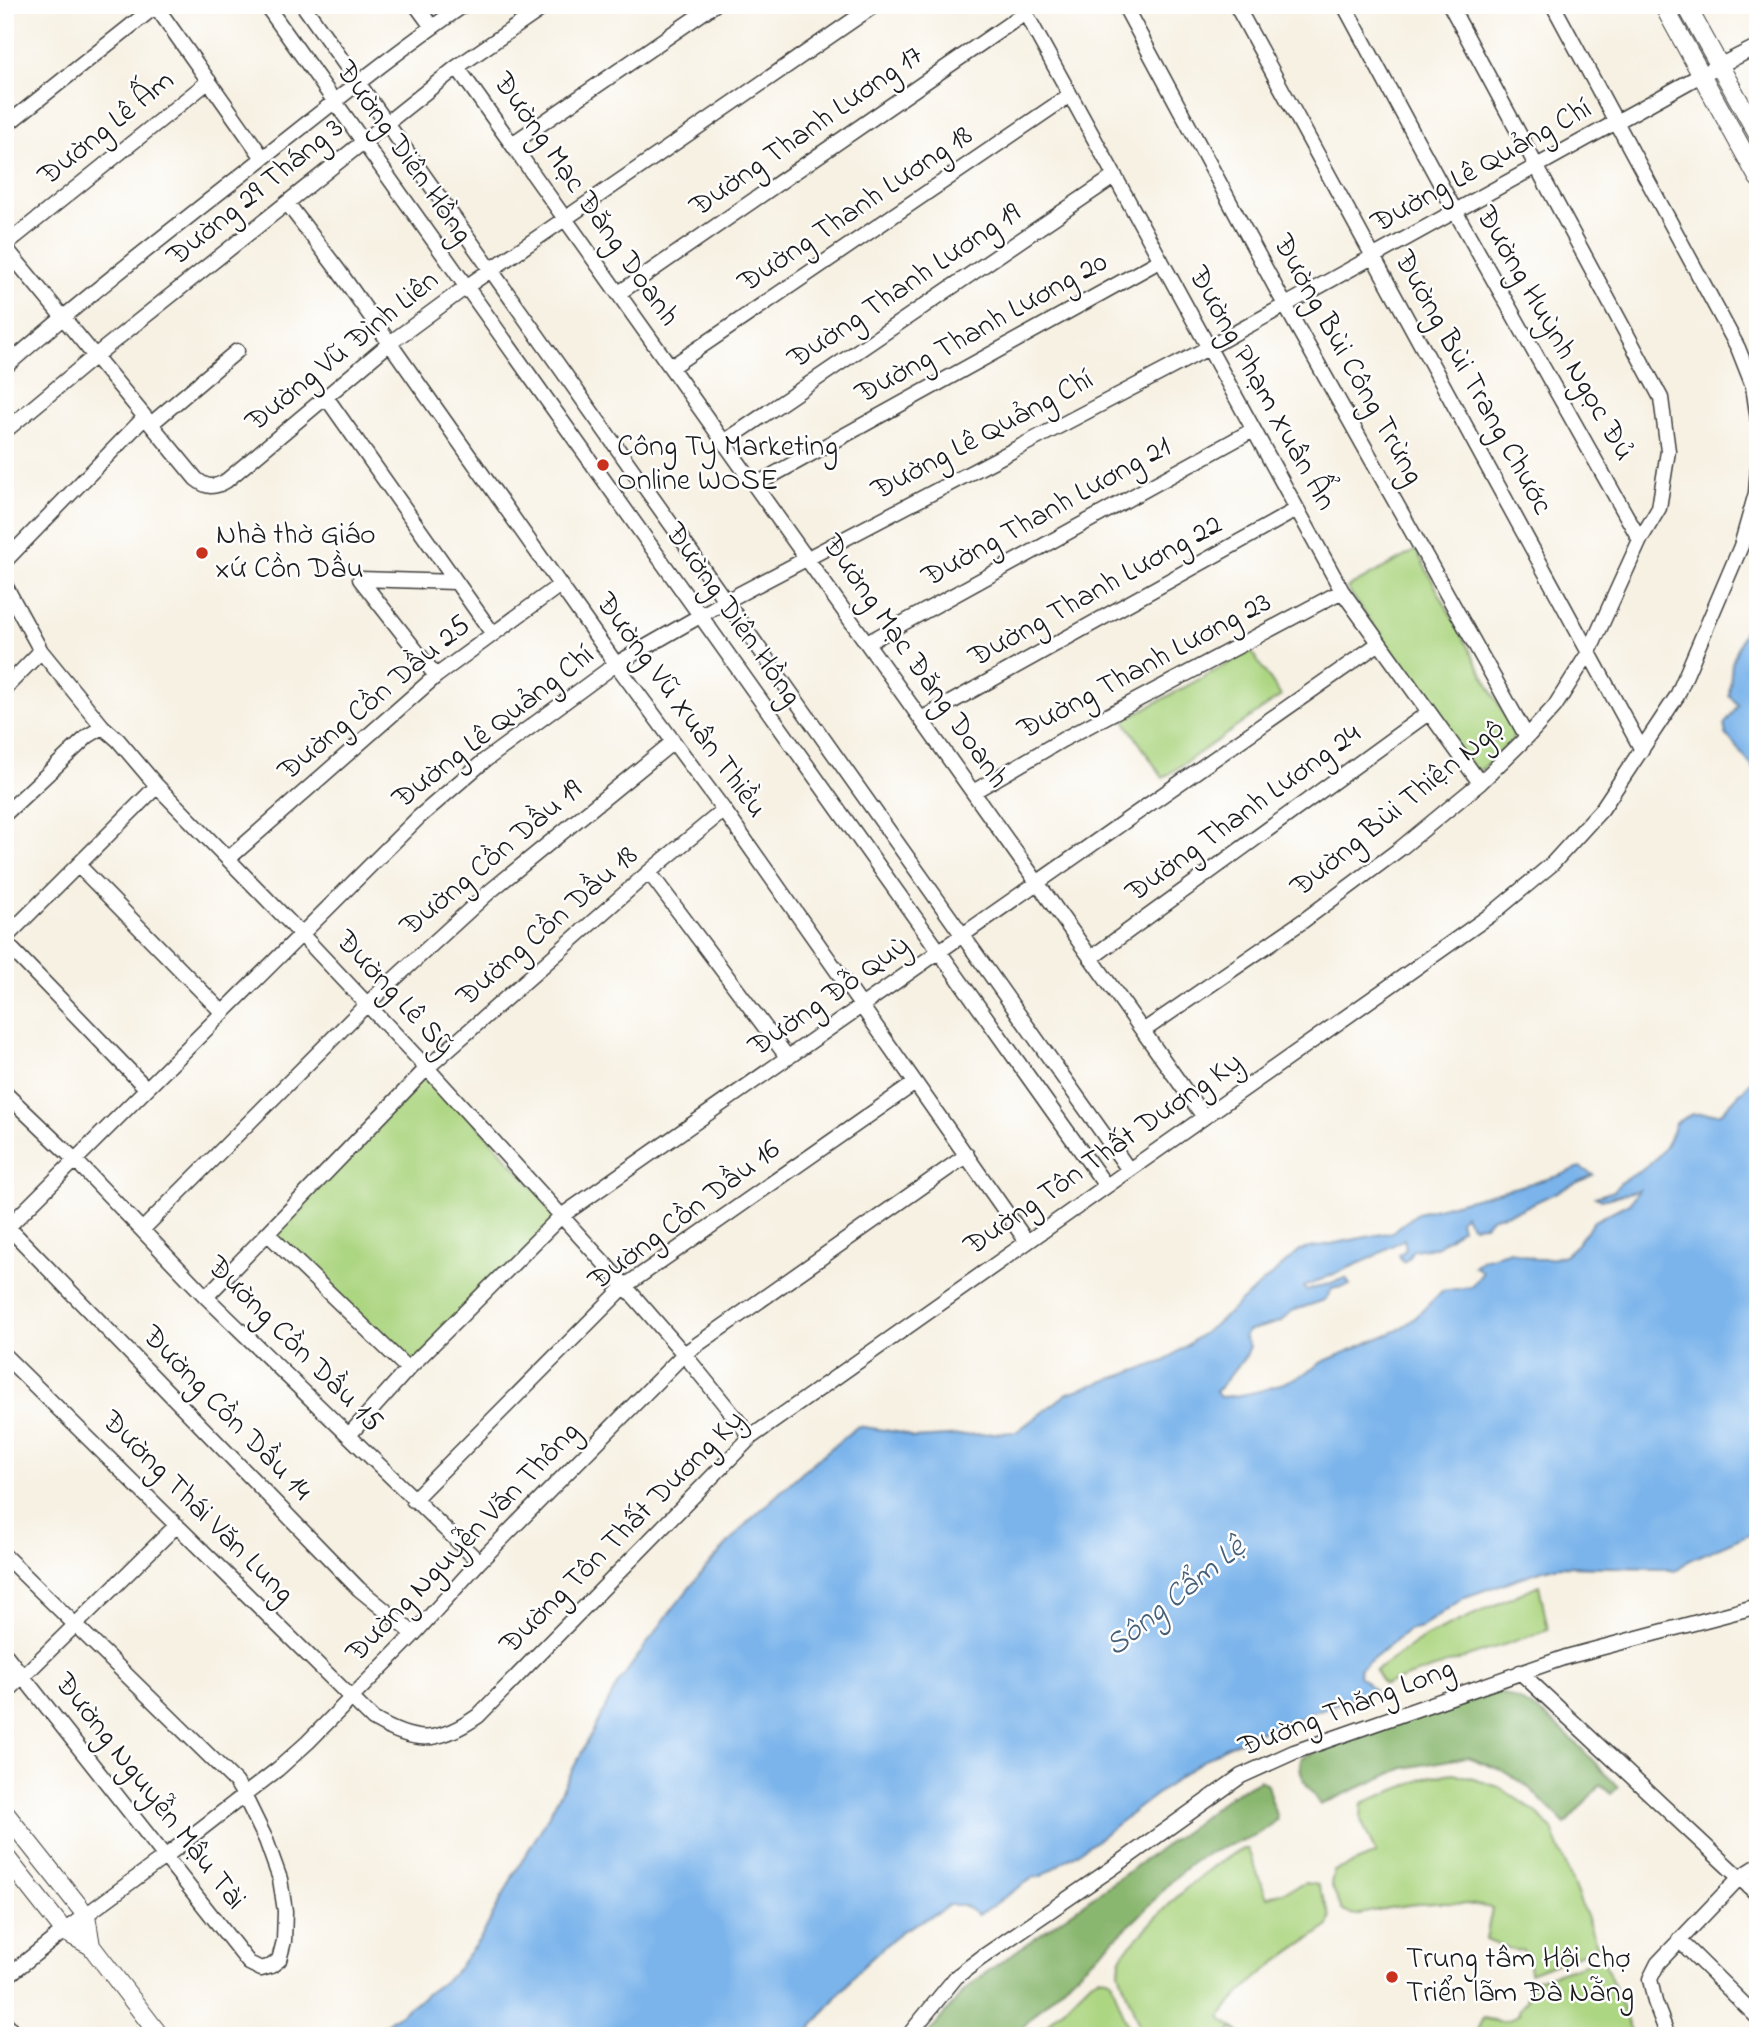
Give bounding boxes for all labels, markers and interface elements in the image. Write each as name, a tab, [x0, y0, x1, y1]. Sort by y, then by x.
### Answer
street label: Đường Thanh Lương 17	[680, 35, 933, 230]
street label: Đường Diên Hồng	[323, 52, 483, 254]
street label: Đường Lê Ấm	[26, 57, 185, 198]
street label: Đường Mạc Đăng Doanh	[480, 63, 690, 336]
street label: Đường Lê Quảng Chí	[1363, 88, 1600, 246]
street label: Đường 29 Tháng 3	[157, 108, 354, 279]
street label: Đường Thanh Lương 18	[729, 115, 982, 306]
street label: Đường Thanh Lương 19	[779, 192, 1030, 382]
street label: Đường Huỳnh Ngọc Đủ	[1463, 198, 1645, 469]
street label: Đường Bùi Công Trừng	[1259, 226, 1434, 493]
street label: Đường Thanh Lương 20	[847, 241, 1116, 417]
street label: Đường Bùi Trang Chước	[1381, 242, 1563, 524]
street label: Đường Phạm Xuân Ẩn	[1175, 256, 1350, 519]
street label: Đường Vũ Đình Liên	[236, 260, 449, 445]
street label: Đường Lê Quảng Chí	[863, 359, 1102, 514]
place label: Công Ty Marketing Online WOSE	[617, 426, 838, 504]
street label: Đường Thanh Lương 21	[914, 426, 1180, 600]
marker: Công Ty Marketing Online WOSE	[595, 457, 611, 473]
street label: Đường Thanh Lương 22	[960, 504, 1231, 681]
place label: Nhà thờ Giáo xứ Cồn Dầu	[215, 514, 376, 592]
street label: Đường Diên Hồng	[652, 514, 812, 716]
street label: Đường Mạc Đăng Doanh	[809, 525, 1019, 798]
marker: Nhà thờ Giáo xứ Cồn Dầu	[194, 545, 210, 561]
street label: Đường Thanh Lương 23	[1010, 581, 1280, 753]
street label: Đường Vũ Xuân Thiều	[582, 583, 777, 828]
street label: Đường Cồn Dầu 25	[268, 605, 481, 794]
street label: Đường Lê Quảng Chí	[383, 635, 604, 822]
street label: Đường Bùi Thiện Ngộ	[1281, 709, 1515, 910]
street label: Đường Thanh Lương 24	[1116, 713, 1371, 915]
street label: Đường Cồn Dầu 19	[390, 769, 593, 949]
street label: Đường Cồn Dầu 18	[447, 835, 649, 1019]
street label: Đường Lê Sỹ	[323, 920, 464, 1067]
street label: Đường Đỗ Quỳ	[739, 925, 920, 1070]
street label: Đường Tôn Thất Dương Kỵ	[955, 1042, 1252, 1269]
street label: Đường Cồn Dầu 16	[579, 1129, 790, 1303]
street label: Đường Cồn Dầu 15	[195, 1246, 392, 1443]
street label: Đường Cồn Dầu 14	[130, 1315, 322, 1512]
street label: Đường Tôn Thất Dương Kỵ	[490, 1400, 756, 1666]
street label: Đường Thái Văn Lung	[90, 1401, 304, 1615]
street label: Đường Nguyễn Văn Thông	[336, 1412, 591, 1675]
water label: Sông Cẩm Lệ	[1096, 1525, 1258, 1669]
street label: Đường Thăng Long	[1232, 1648, 1461, 1771]
street label: Đường Nguyễn Mậu Tài	[42, 1663, 256, 1920]
place label: Trung tâm Hội chợ Triển lãm Đà Nẵng	[1406, 1938, 1634, 2016]
marker: Trung tâm Hội chợ Triển lãm Đà Nẵng	[1384, 1969, 1400, 1985]

